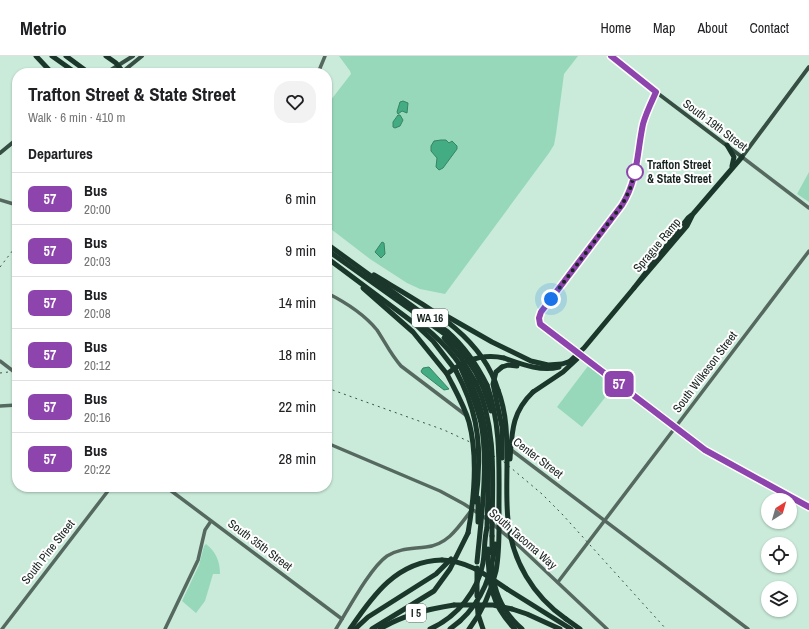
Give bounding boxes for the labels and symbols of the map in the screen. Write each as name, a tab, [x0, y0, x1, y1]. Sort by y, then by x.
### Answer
street label: South 19th Street	[680, 96, 751, 155]
place label: Trafton Street & State Street	[647, 157, 712, 187]
marker: Trafton Street & State Street	[626, 163, 644, 181]
street label: Sprague Ramp	[630, 215, 684, 275]
your location	[541, 289, 561, 309]
road number: WA 16	[412, 309, 448, 327]
street label: South Wilkeson Street	[669, 328, 741, 416]
line badge: 57	[601, 371, 637, 397]
street label: Center Street	[510, 434, 566, 482]
north arrow	[761, 493, 797, 529]
street label: South Tacoma Way	[486, 505, 560, 573]
street label: South Pine Street	[18, 516, 78, 588]
street label: South 35th Street	[225, 516, 296, 575]
road number: I 5	[406, 604, 426, 622]

